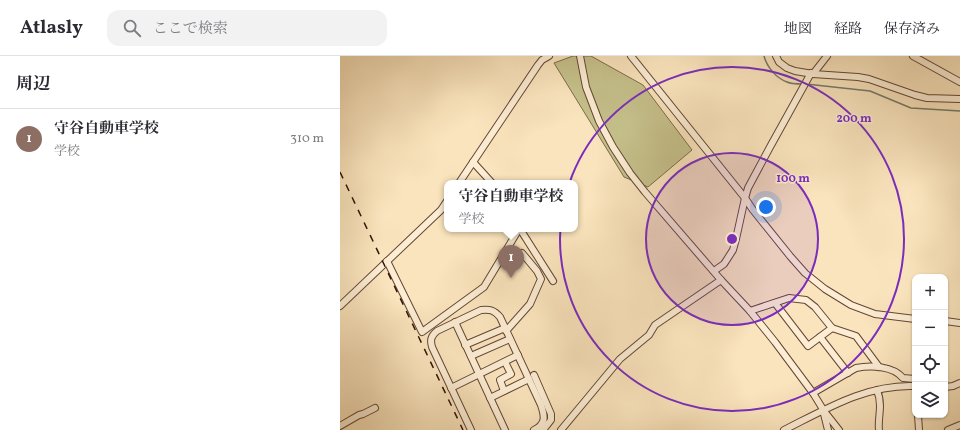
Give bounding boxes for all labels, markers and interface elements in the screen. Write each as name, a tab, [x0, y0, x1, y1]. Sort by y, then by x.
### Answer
search box	[107, 10, 387, 46]
text: Atlasly	[20, 15, 83, 41]
icon: search	[121, 17, 143, 39]
text: ここで検索	[153, 19, 228, 40]
text: 地図	[784, 20, 812, 39]
text: 経路	[834, 20, 862, 39]
text: 保存済み	[884, 20, 940, 39]
text: 周辺	[16, 73, 50, 96]
text: 200 m	[836, 111, 872, 127]
text: 守谷自動車学校	[54, 119, 159, 140]
text: 1	[26, 130, 32, 148]
text: 310 m	[290, 130, 324, 148]
text: 学校	[54, 143, 80, 161]
text: 100 m	[776, 171, 810, 187]
popup	[444, 180, 578, 232]
text: 守谷自動車学校	[458, 187, 564, 208]
your location	[756, 197, 776, 217]
text: 学校	[458, 211, 485, 229]
centre of rings	[725, 232, 739, 246]
pin: 1	[498, 245, 524, 278]
map controls	[912, 274, 948, 418]
button: +	[912, 274, 948, 310]
button: −	[912, 310, 948, 346]
button: locate	[912, 346, 948, 382]
button: layers	[912, 382, 948, 418]

